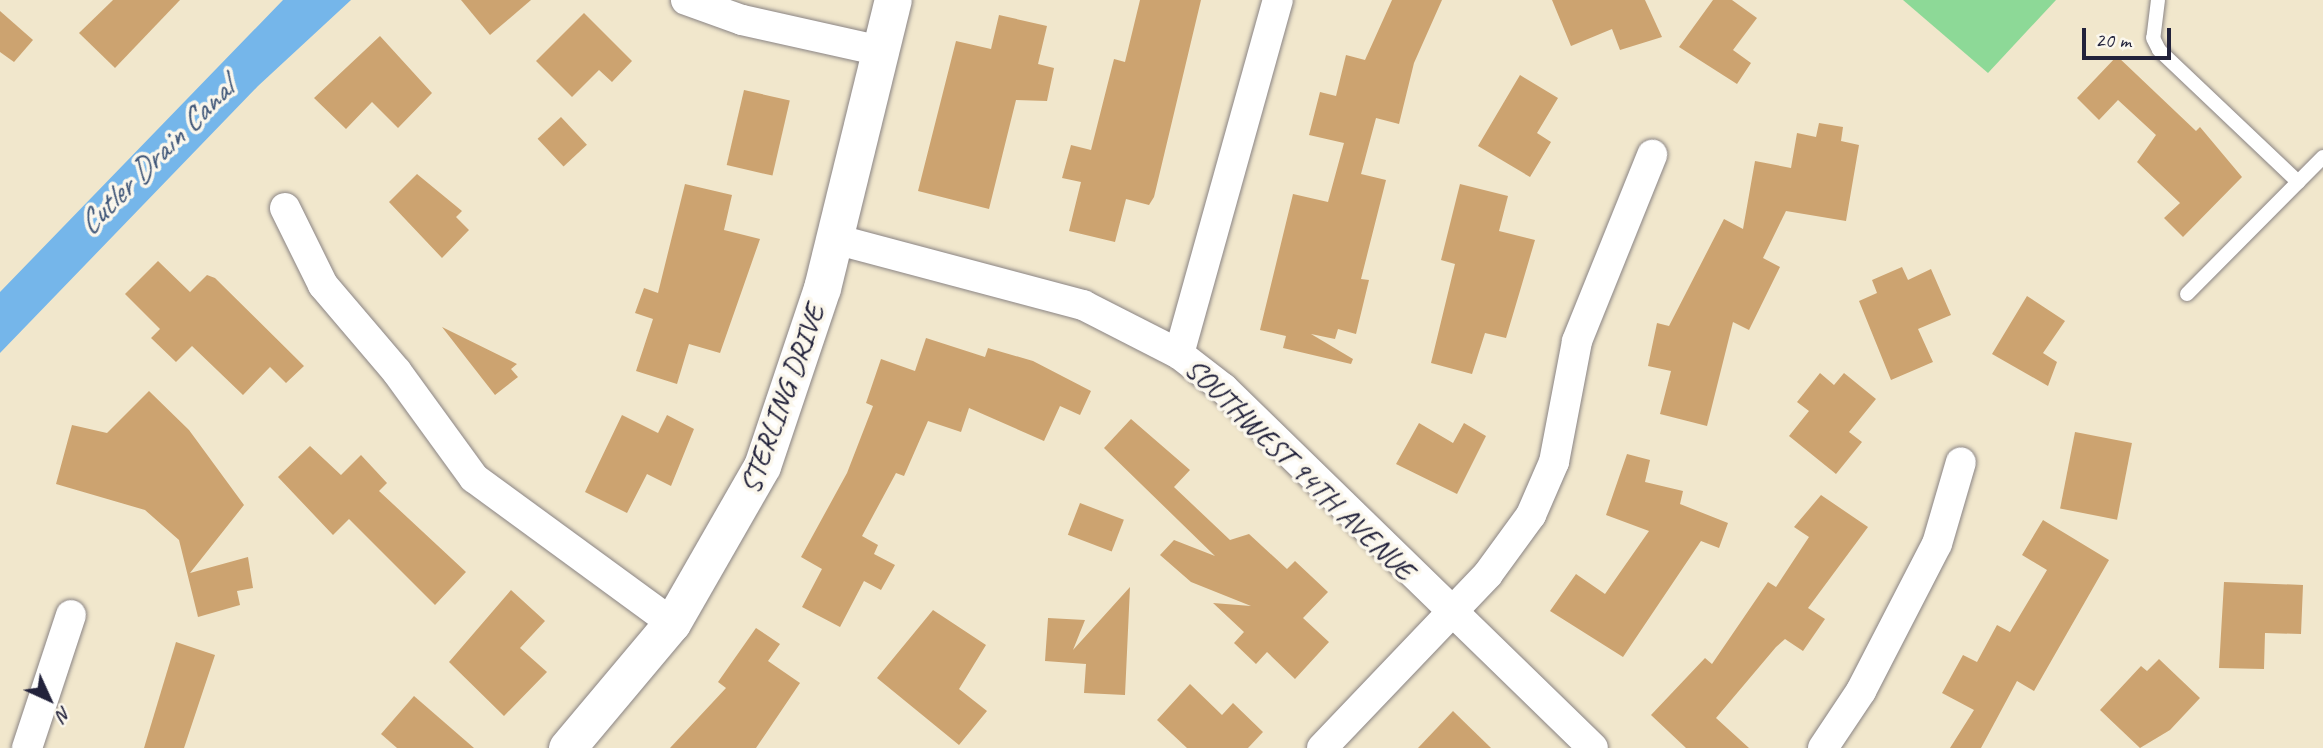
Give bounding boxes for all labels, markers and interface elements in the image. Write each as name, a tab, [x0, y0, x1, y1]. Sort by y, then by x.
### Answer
scale bar	[2085, 14, 2174, 58]
text: 20 m	[2095, 27, 2131, 53]
water label: Cutler Drain Canal	[69, 70, 243, 244]
street label: STERLING DRIVE	[731, 300, 833, 498]
street label: SOUTHWEST 94TH AVENUE	[1178, 351, 1422, 587]
north arrow	[14, 664, 84, 734]
text: N	[51, 701, 76, 726]

